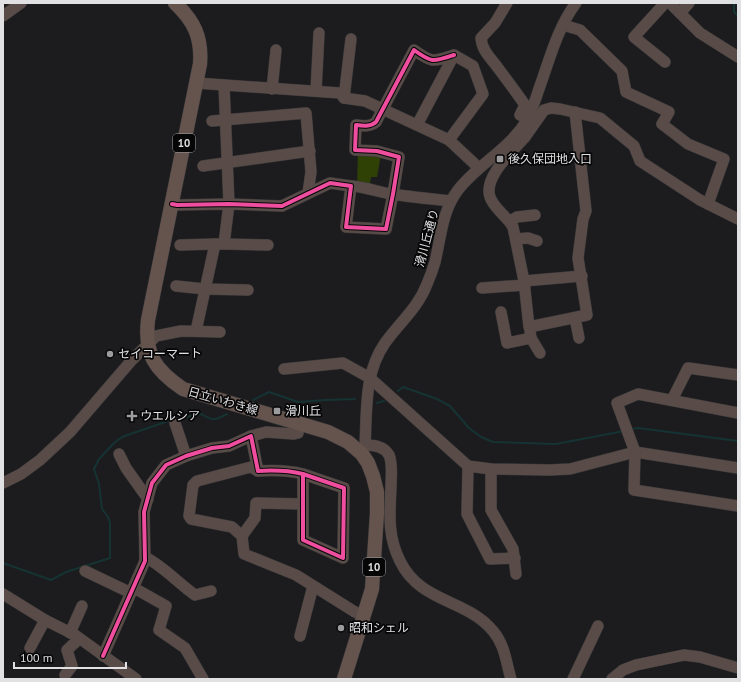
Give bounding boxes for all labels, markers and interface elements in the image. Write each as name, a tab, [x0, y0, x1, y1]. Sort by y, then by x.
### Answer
road number: 10	[173, 134, 195, 152]
place label: 後久保団地入口	[508, 151, 592, 166]
marker: 後久保団地入口	[495, 154, 505, 164]
street label: 滑川丘通り	[412, 207, 442, 269]
place label: セイコーマート	[118, 346, 202, 361]
marker: セイコーマート	[105, 349, 115, 359]
street label: 日立いわき線	[186, 383, 260, 418]
place label: 滑川丘	[285, 403, 321, 418]
marker: 滑川丘	[272, 406, 282, 416]
place label: ウエルシア	[140, 408, 200, 423]
marker: ウエルシア	[127, 411, 137, 421]
road number: 10	[363, 558, 385, 576]
place label: 昭和シェル	[349, 620, 409, 635]
marker: 昭和シェル	[336, 623, 346, 633]
scale bar	[14, 644, 126, 670]
text: 100 m	[20, 650, 53, 665]

